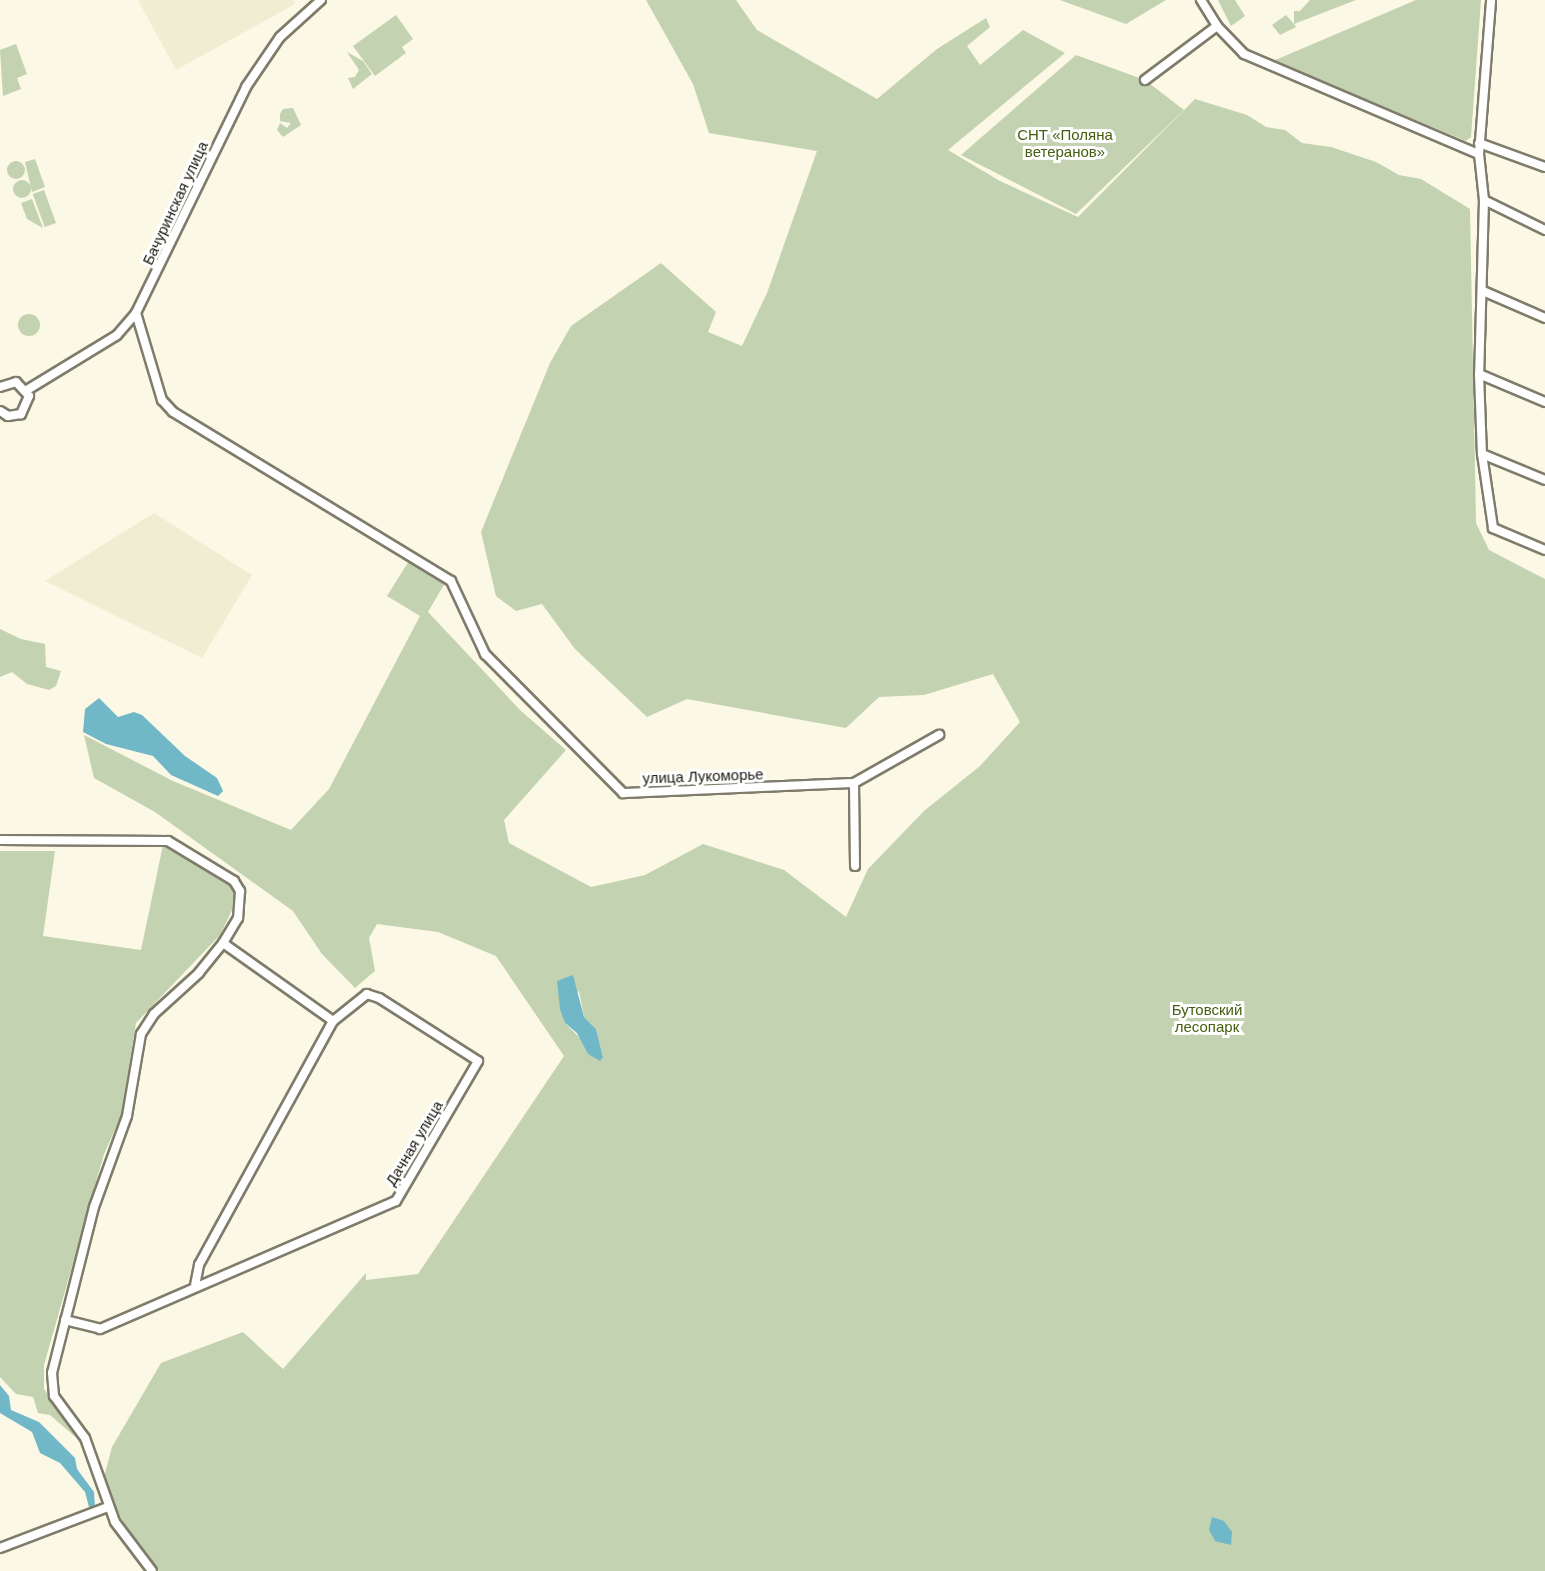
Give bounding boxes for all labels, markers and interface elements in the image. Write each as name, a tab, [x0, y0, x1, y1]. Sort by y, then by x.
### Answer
park label: СНТ «Поляна ветеранов»	[1017, 125, 1113, 160]
street label: Бачуринская улица	[138, 138, 212, 268]
street label: улица Лукоморье	[642, 765, 764, 787]
park label: Бутовский лесопарк	[1172, 1000, 1242, 1035]
street label: Дачная улица	[382, 1097, 446, 1189]

